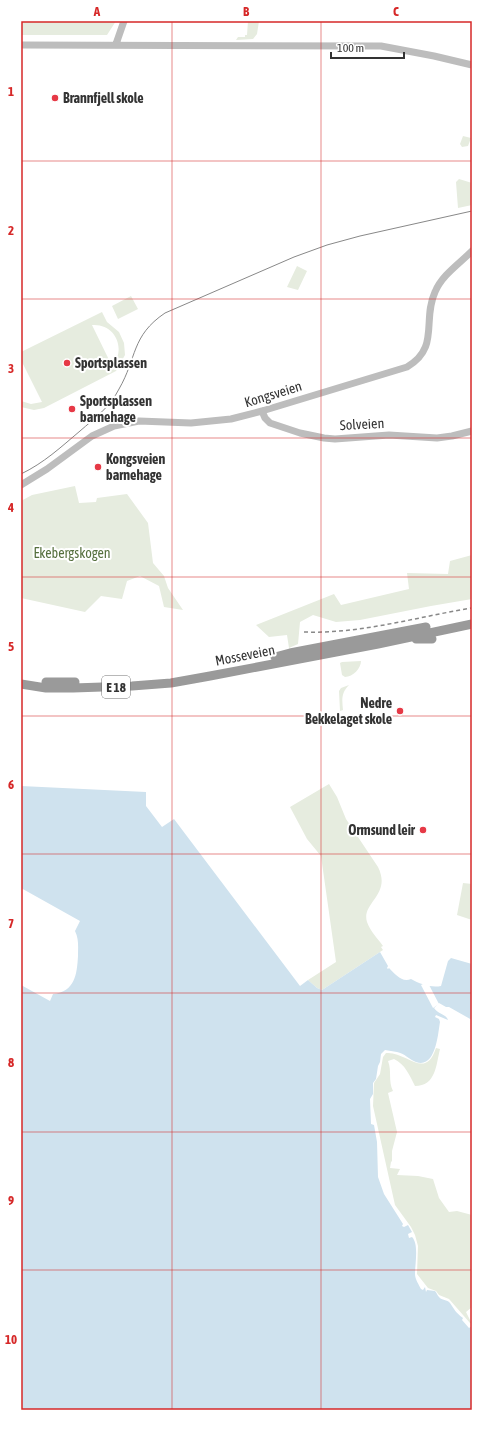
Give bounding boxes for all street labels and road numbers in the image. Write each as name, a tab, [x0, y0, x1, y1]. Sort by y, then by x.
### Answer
street label: Kongsveien	[242, 378, 304, 410]
street label: Solveien	[339, 415, 385, 433]
street label: Mosseveien	[214, 641, 276, 669]
road number: E 18	[102, 676, 130, 698]

